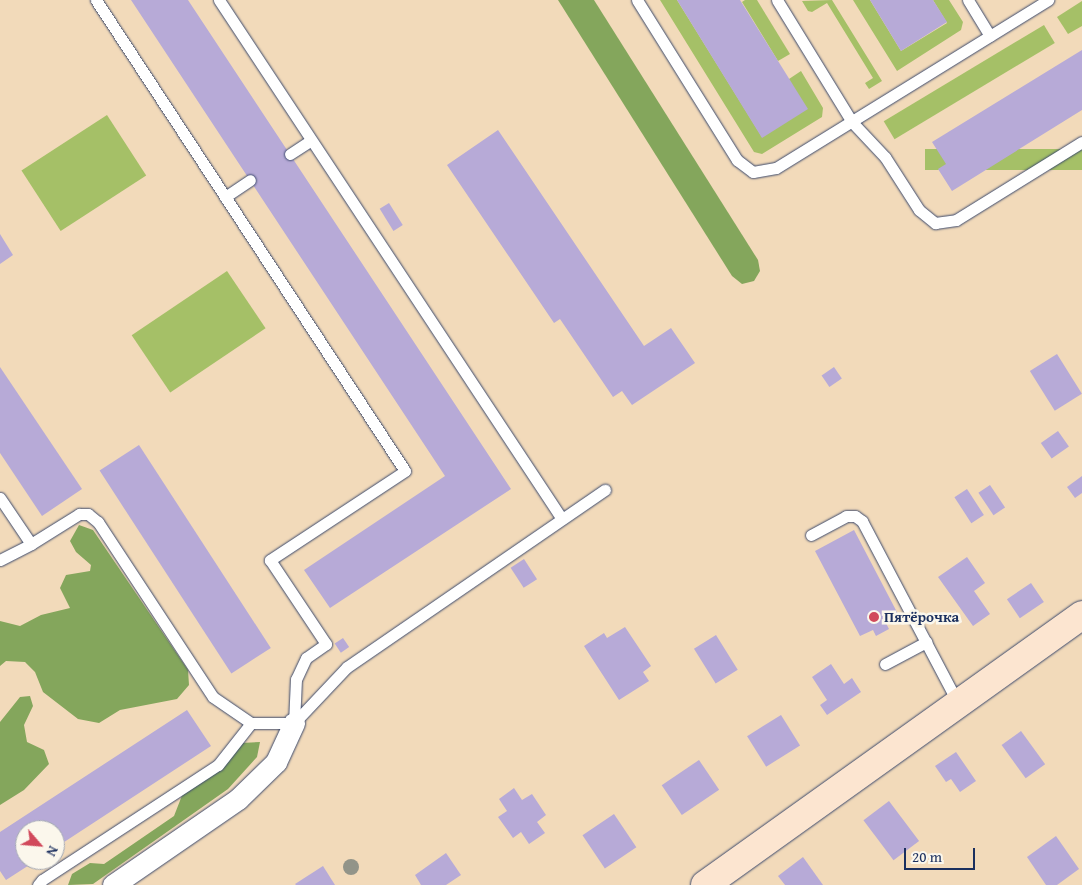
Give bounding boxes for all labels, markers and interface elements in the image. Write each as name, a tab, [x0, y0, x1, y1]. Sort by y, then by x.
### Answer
place label: Пятёрочка	[884, 608, 959, 626]
marker: Пятёрочка	[868, 611, 880, 623]
north arrow	[15, 820, 65, 870]
scale bar	[907, 838, 978, 870]
text: N	[41, 843, 64, 860]
text: 20 m	[912, 846, 942, 867]

